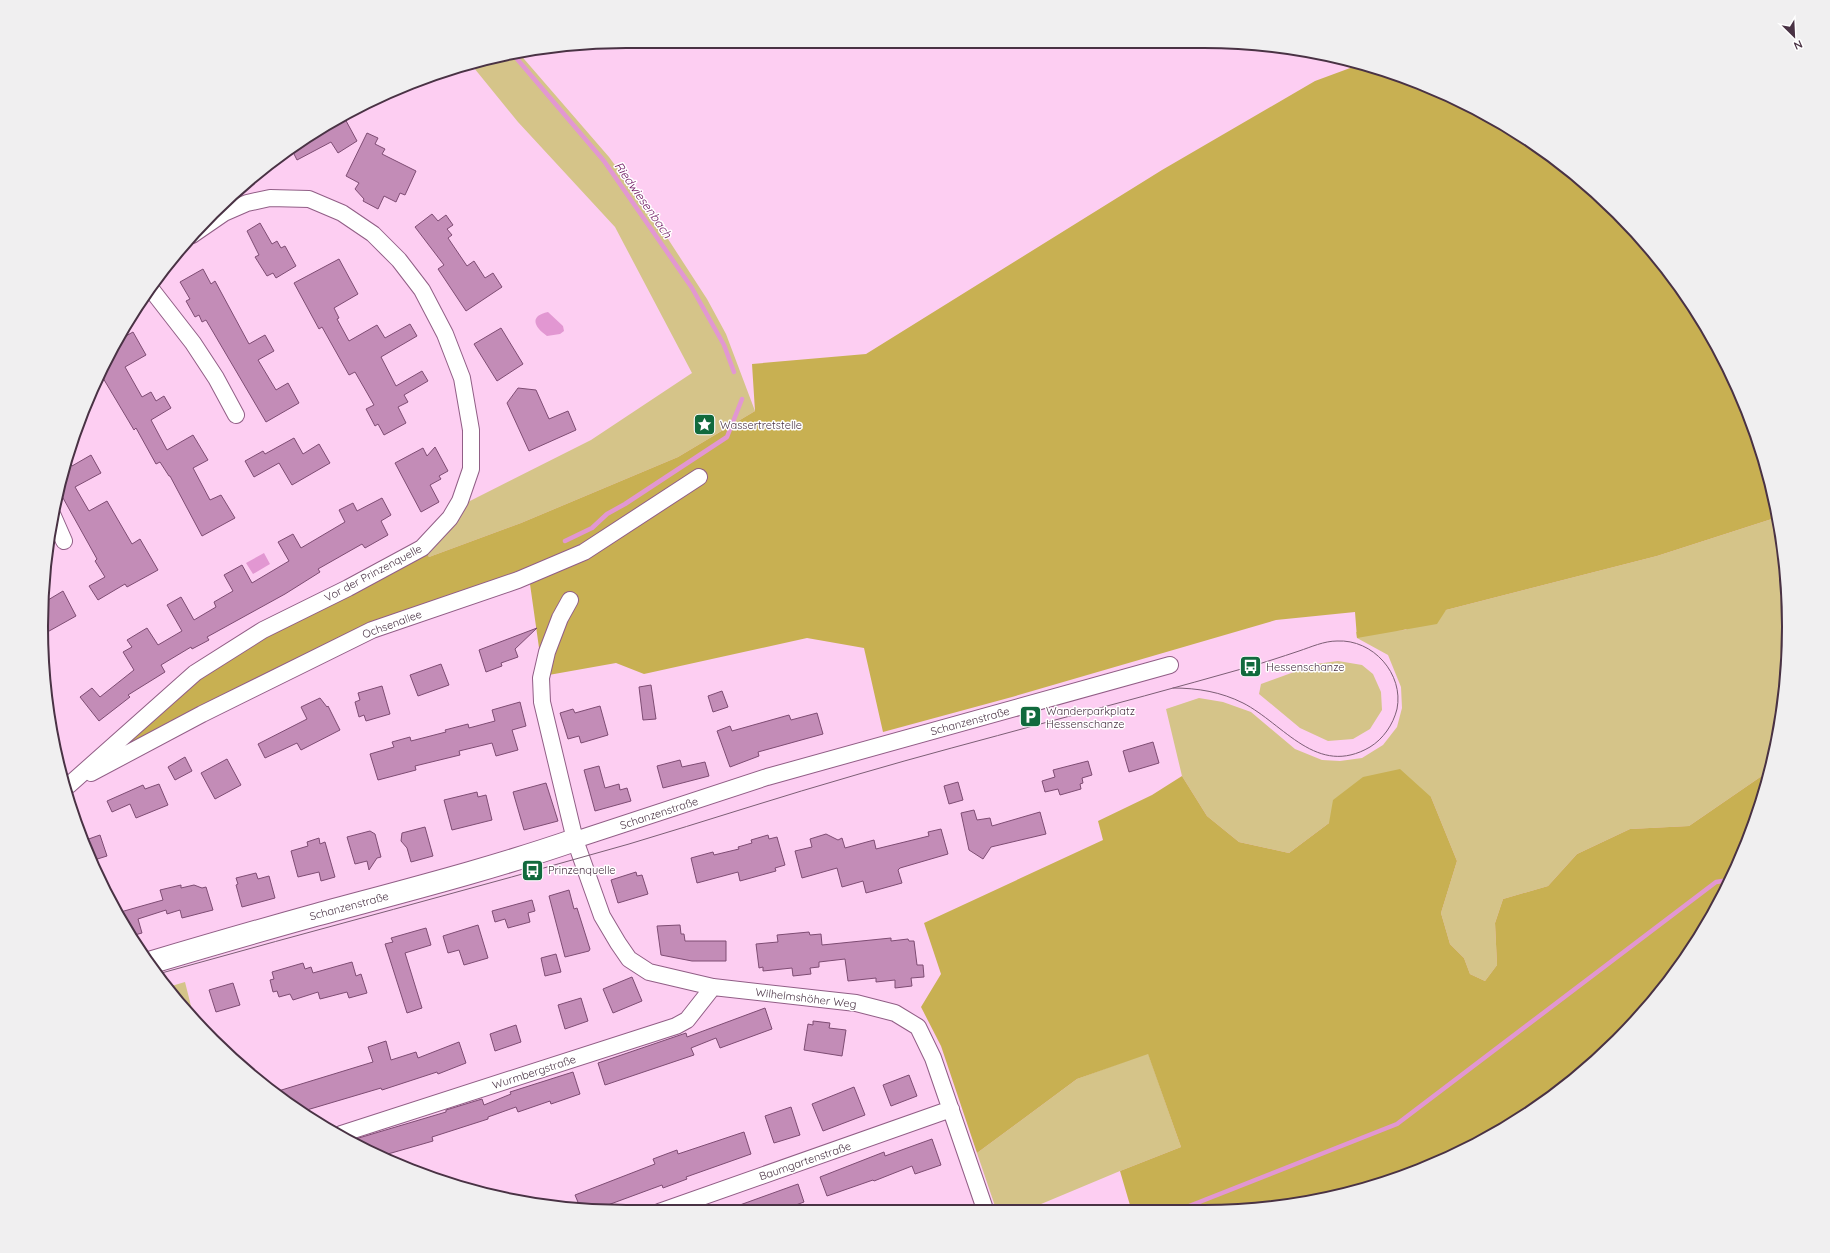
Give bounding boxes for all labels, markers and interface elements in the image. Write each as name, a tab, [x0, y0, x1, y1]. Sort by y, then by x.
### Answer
north arrow	[1774, 16, 1814, 56]
text: N	[1792, 37, 1805, 53]
water label: Riedwiesenbach	[611, 159, 675, 241]
place icon: Wassertretstelle	[691, 412, 717, 438]
place label: Wassertretstelle	[720, 418, 802, 432]
street label: Vor der Prinzenquelle	[322, 541, 424, 605]
street label: Ochsenallee	[360, 607, 424, 641]
bus stop icon: Hessenschanze	[1237, 654, 1263, 680]
place label: Hessenschanze	[1266, 660, 1345, 674]
street label: Schanzenstraße	[929, 704, 1011, 738]
parking icon: Wanderparkplatz Hessenschanze	[1018, 704, 1044, 730]
place label: Wanderparkplatz Hessenschanze	[1046, 704, 1135, 731]
street label: Schanzenstraße	[618, 794, 700, 832]
bus stop icon: Prinzenquelle	[519, 857, 545, 883]
place label: Prinzenquelle	[548, 863, 616, 877]
street label: Schanzenstraße	[308, 889, 390, 923]
street label: Wilhelmshöher Weg	[755, 985, 857, 1011]
street label: Wurmbergstraße	[490, 1052, 578, 1092]
street label: Baumgartenstraße	[757, 1139, 853, 1183]

